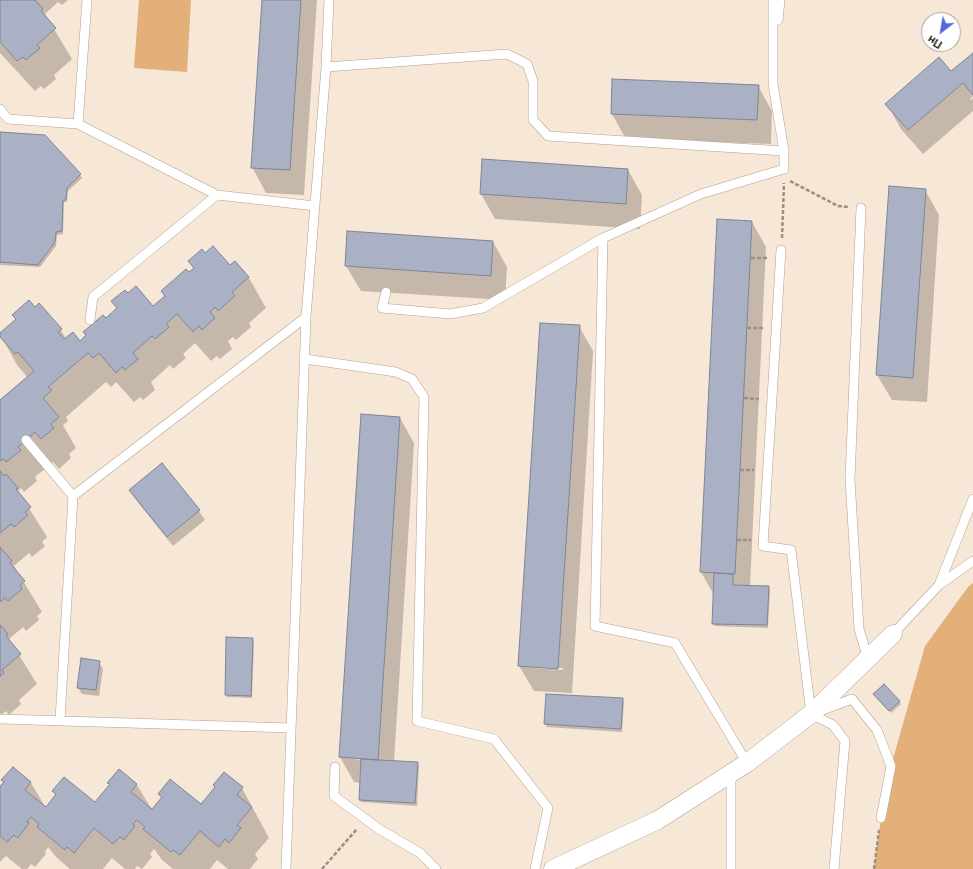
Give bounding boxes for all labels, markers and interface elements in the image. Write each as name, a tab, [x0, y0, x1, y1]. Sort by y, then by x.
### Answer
north arrow	[921, 12, 961, 52]
text: Пн	[925, 33, 945, 51]

